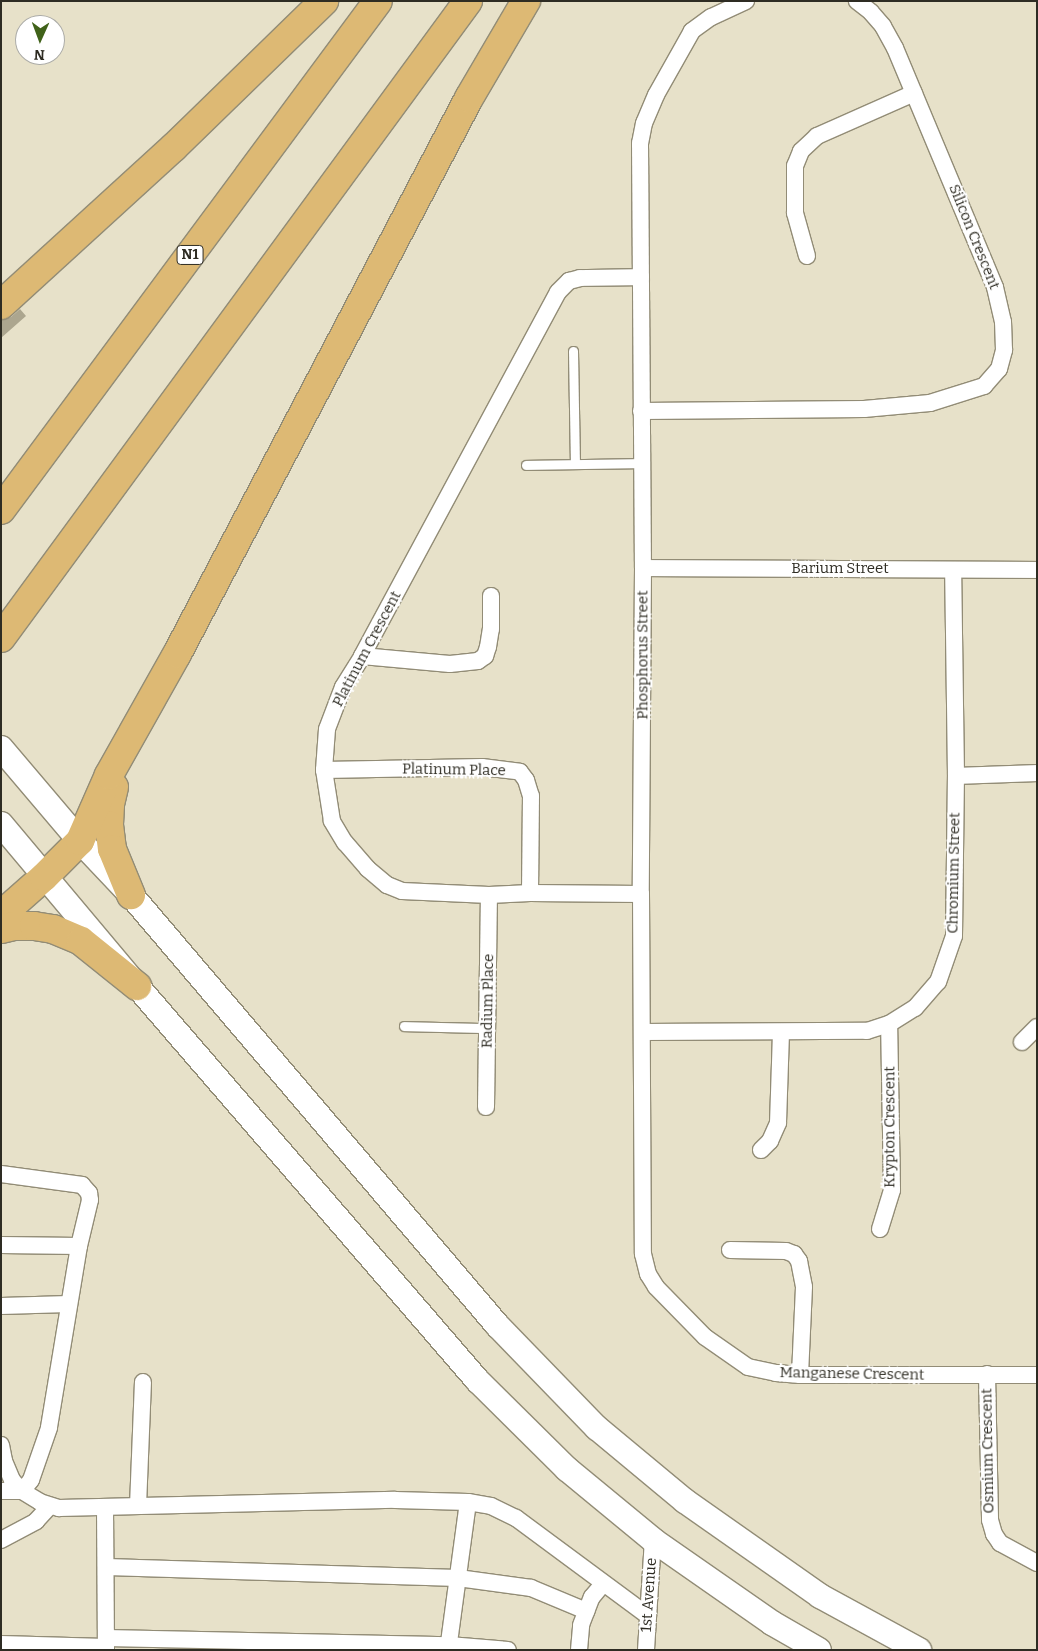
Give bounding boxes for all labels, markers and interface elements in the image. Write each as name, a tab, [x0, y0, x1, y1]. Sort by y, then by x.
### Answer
north arrow	[15, 15, 65, 65]
text: N	[34, 46, 45, 63]
street label: Silicon Crescent	[945, 182, 1003, 292]
road number: N1	[176, 244, 204, 266]
street label: Barium Street	[791, 560, 889, 578]
street label: Platinum Crescent	[329, 588, 405, 710]
street label: Phosphorus Street	[634, 590, 652, 720]
street label: Platinum Place	[402, 760, 506, 780]
street label: Chromium Street	[944, 812, 964, 934]
street label: Radium Place	[478, 954, 498, 1048]
street label: Krypton Crescent	[881, 1066, 899, 1188]
street label: Manganese Crescent	[779, 1364, 925, 1384]
street label: Osmium Crescent	[978, 1388, 998, 1514]
street label: 1st Avenue	[637, 1557, 661, 1633]

